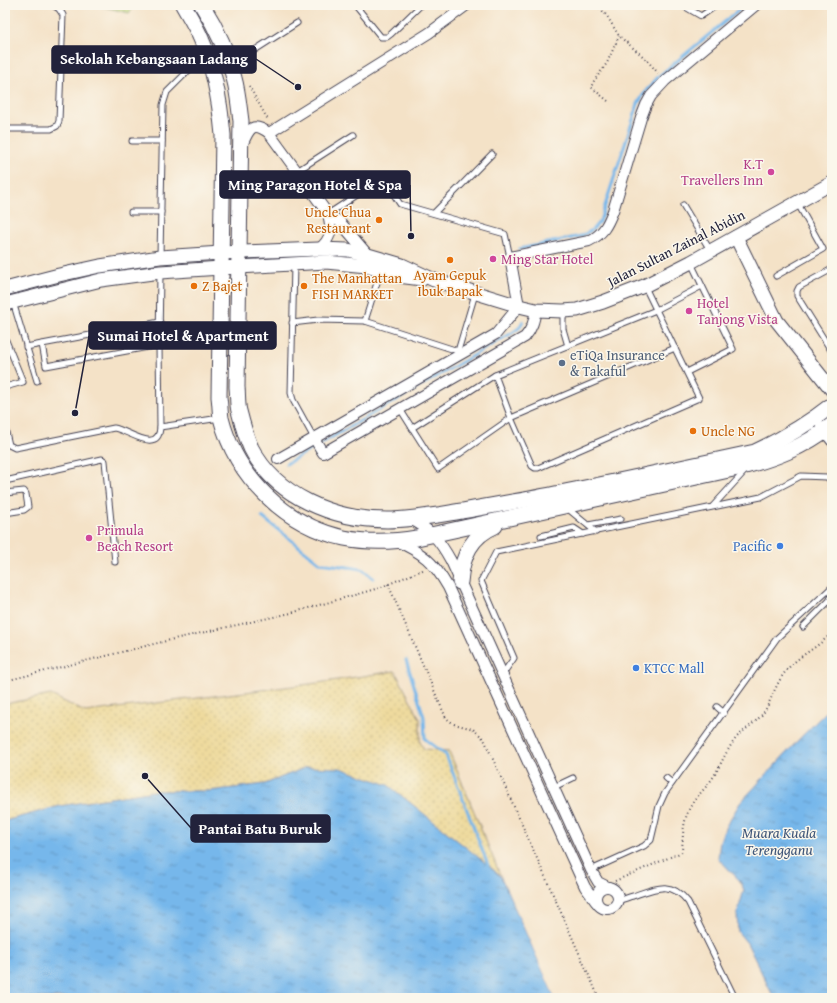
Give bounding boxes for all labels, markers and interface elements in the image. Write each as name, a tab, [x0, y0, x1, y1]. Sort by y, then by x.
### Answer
callout: Sekolah Kebangsaan Ladang	[52, 46, 256, 73]
text: Sekolah Kebangsaan Ladang	[60, 48, 248, 69]
place label: K.T Travellers Inn	[681, 154, 763, 190]
marker: K.T Travellers Inn	[766, 167, 776, 177]
callout: Ming Paragon Hotel & Spa	[220, 171, 410, 198]
text: Ming Paragon Hotel & Spa	[228, 174, 402, 195]
place label: Uncle Chua Restaurant	[305, 202, 371, 238]
street label: Jalan Sultan Zainal Abidin	[602, 205, 748, 292]
marker: Uncle Chua Restaurant	[374, 215, 384, 225]
place label: Ming Star Hotel	[501, 249, 594, 269]
marker: Ming Star Hotel	[488, 254, 498, 264]
marker: Ayam Gepuk Ibuk Bapak	[445, 255, 455, 265]
place label: Ayam Gepuk Ibuk Bapak	[414, 265, 487, 301]
place label: The Manhattan FISH MARKET	[312, 268, 402, 304]
place label: Z Bajet	[202, 276, 242, 296]
marker: Z Bajet	[189, 281, 199, 291]
marker: The Manhattan FISH MARKET	[299, 281, 309, 291]
place label: Hotel Tanjong Vista	[697, 293, 778, 329]
marker: Hotel Tanjong Vista	[684, 306, 694, 316]
callout: Sumai Hotel & Apartment	[89, 322, 276, 349]
text: Sumai Hotel & Apartment	[97, 325, 269, 346]
place label: eTiQa Insurance & Takaful	[570, 345, 665, 381]
marker: eTiQa Insurance & Takaful	[557, 358, 567, 368]
place label: Uncle NG	[701, 421, 755, 441]
marker: Uncle NG	[688, 426, 698, 436]
place label: Primula Beach Resort	[97, 520, 173, 556]
marker: Primula Beach Resort	[84, 533, 94, 543]
place label: Pacific	[733, 536, 772, 556]
marker: Pacific	[775, 541, 785, 551]
place label: KTCC Mall	[644, 658, 704, 678]
marker: KTCC Mall	[631, 663, 641, 673]
callout: Pantai Batu Buruk	[191, 815, 330, 842]
text: Pantai Batu Buruk	[198, 818, 322, 839]
water label: Muara Kuala Terengganu	[742, 822, 816, 860]

